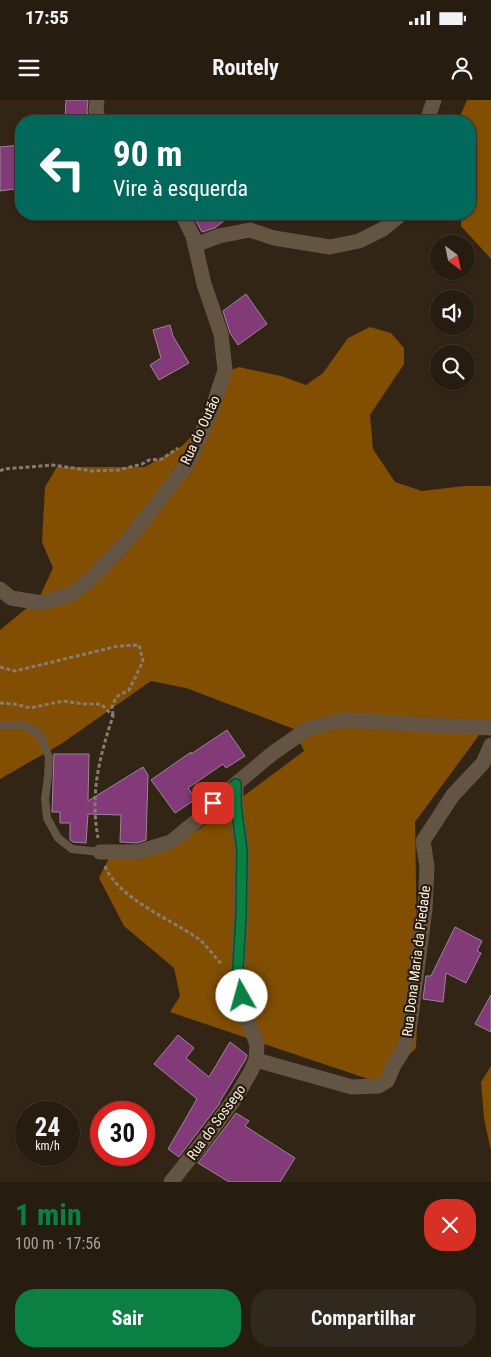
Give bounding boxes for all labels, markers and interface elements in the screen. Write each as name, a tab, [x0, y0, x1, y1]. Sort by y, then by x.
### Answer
text: 17:55	[25, 6, 69, 29]
icon: menu	[15, 54, 43, 82]
icon: person	[448, 54, 476, 82]
text: Routely	[212, 55, 279, 80]
text: 90 m	[113, 134, 182, 175]
icon: left	[30, 135, 95, 200]
text: Vire à esquerda	[113, 176, 248, 201]
north arrow	[430, 235, 475, 280]
map controls	[430, 235, 475, 390]
button: sound	[430, 290, 475, 335]
button: search	[430, 345, 475, 390]
street label: Rua do Outão	[177, 393, 223, 467]
pin	[192, 782, 234, 824]
icon: arrive	[199, 789, 227, 817]
street label: Rua Dona Maria da Piedade	[399, 884, 433, 1037]
position arrow	[215, 969, 267, 1021]
street label: Rua do Sossego	[183, 1081, 249, 1163]
speed limit sign: 30	[90, 1101, 155, 1166]
text: 24	[35, 1113, 60, 1142]
text: km/h	[35, 1139, 60, 1153]
text: 1 min	[15, 1197, 82, 1232]
button: close	[424, 1199, 476, 1251]
text: 100 m · 17:56	[15, 1234, 101, 1253]
button: Sair	[15, 1289, 241, 1347]
button: Compartilhar	[251, 1289, 476, 1347]

